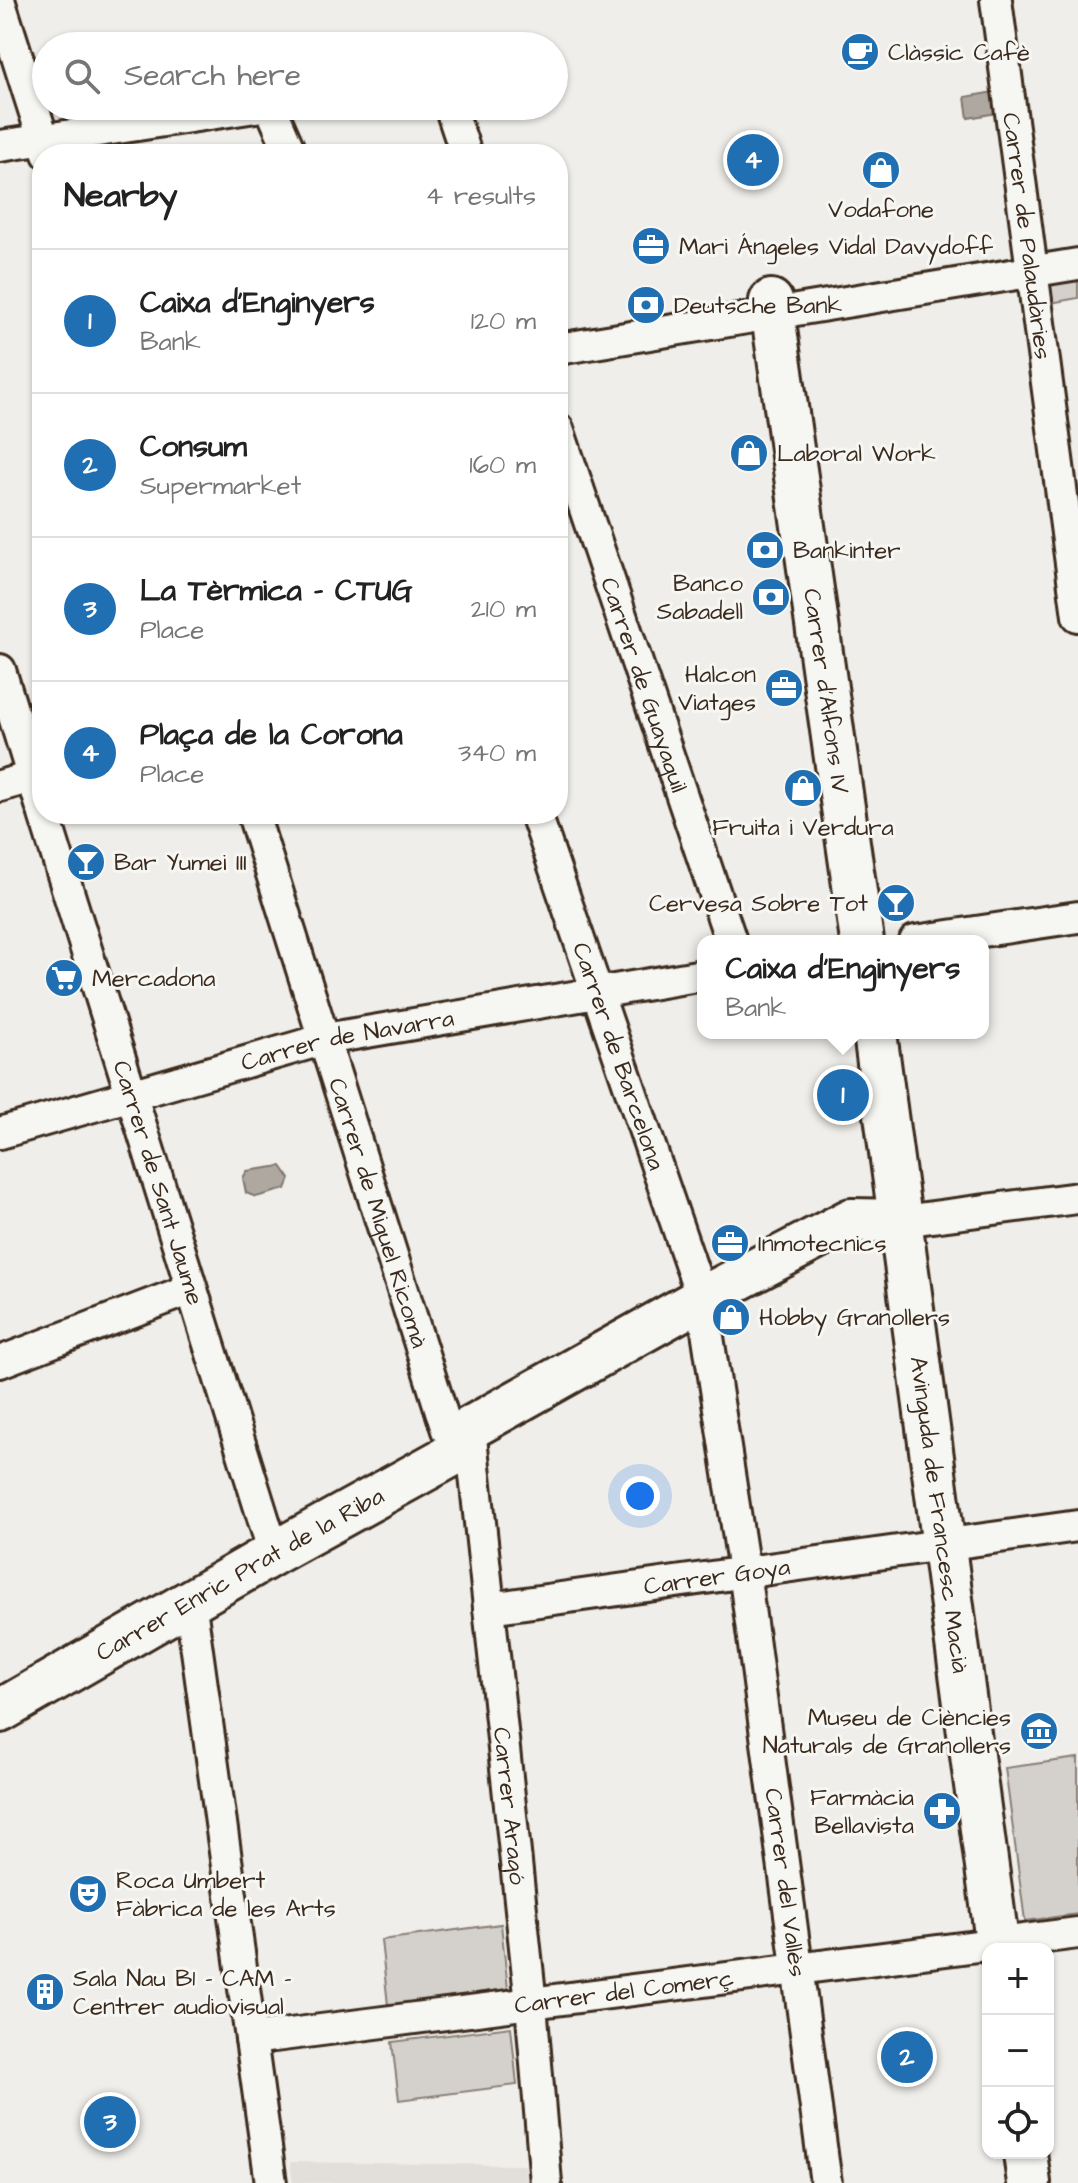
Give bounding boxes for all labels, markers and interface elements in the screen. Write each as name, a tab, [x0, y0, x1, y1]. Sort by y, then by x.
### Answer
cafe icon: Clàssic Cafè	[839, 31, 881, 73]
search box	[32, 32, 568, 120]
place label: Clàssic Cafè	[888, 36, 1030, 70]
icon: search	[60, 54, 104, 98]
text: Search here	[124, 55, 301, 97]
street label: Carrer de Palaudàries	[993, 111, 1060, 362]
pin: 4	[727, 130, 779, 190]
shop icon: Vodafone	[860, 149, 902, 191]
text: Nearby	[64, 172, 178, 220]
text: 4 results	[426, 178, 536, 214]
place label: Vodafone	[828, 193, 934, 227]
office icon: Mari Ángeles Vidal Davydoff	[630, 225, 672, 267]
place label: Mari Ángeles Vidal Davydoff	[679, 230, 994, 265]
text: Caixa d'Enginyers	[140, 282, 375, 324]
bank icon: Deutsche Bank	[625, 284, 667, 326]
place label: Deutsche Bank	[674, 289, 842, 323]
text: 1	[88, 303, 92, 339]
text: 120 m	[471, 303, 536, 339]
text: Bank	[140, 324, 201, 360]
text: Consum	[140, 426, 247, 468]
shop icon: Laboral Work	[728, 432, 770, 474]
place label: Laboral Work	[777, 437, 936, 471]
text: 2	[83, 447, 97, 483]
text: 160 m	[469, 447, 536, 483]
text: Supermarket	[140, 468, 301, 504]
bank icon: Bankinter	[744, 529, 786, 571]
place label: Bankinter	[793, 534, 901, 568]
place label: Banco Sabadell	[657, 567, 743, 629]
text: La Tèrmica - CTUG	[140, 570, 413, 612]
street label: Carrer de Guayaquil	[591, 573, 696, 797]
bank icon: Banco Sabadell	[750, 576, 792, 618]
street label: Carrer d'Alfons IV	[794, 586, 857, 796]
text: 3	[83, 591, 97, 627]
text: 210 m	[471, 591, 536, 627]
text: Place	[140, 612, 204, 648]
place label: Halcon Viatges	[678, 658, 756, 721]
office icon: Halcon Viatges	[763, 667, 805, 709]
text: Plaça de la Corona	[140, 714, 403, 756]
text: 4	[81, 735, 99, 771]
text: 340 m	[458, 735, 536, 771]
text: Place	[140, 756, 204, 792]
shop icon: Fruita i Verdura	[782, 767, 824, 809]
place label: Fruita i Verdura	[712, 811, 894, 845]
bar icon: Bar Yumei III	[65, 841, 107, 883]
place label: Bar Yumei III	[114, 846, 247, 880]
bar icon: Cervesa Sobre Tot	[875, 882, 917, 924]
place label: Cervesa Sobre Tot	[649, 887, 868, 921]
popup	[697, 935, 989, 1039]
street label: Carrer de Barcelona	[563, 938, 673, 1175]
text: Caixa d'Enginyers	[726, 948, 960, 990]
supermarket icon: Mercadona	[43, 957, 85, 999]
place label: Mercadona	[92, 962, 216, 996]
text: Bank	[726, 990, 786, 1026]
street label: Carrer de Navarra	[237, 1001, 456, 1080]
street label: Carrer de Sant Jaume	[104, 1056, 212, 1309]
pin: 1	[817, 1065, 869, 1125]
street label: Carrer de Miquel Ricomà	[319, 1074, 436, 1352]
office icon: Inmotecnics	[709, 1222, 751, 1264]
place label: Inmotecnics	[758, 1227, 887, 1261]
shop icon: Hobby Granollers	[710, 1296, 752, 1338]
place label: Hobby Granollers	[759, 1301, 950, 1336]
street label: Avinguda de Francesc Macià	[901, 1354, 977, 1675]
your location	[620, 1476, 660, 1516]
street label: Carrer Enric Prat de la Riba	[90, 1480, 390, 1670]
street label: Carrer Goya	[642, 1550, 792, 1604]
place label: Museu de Ciències Naturals de Granollers	[763, 1701, 1011, 1763]
museum icon: Museu de Ciències Naturals de Granollers	[1018, 1710, 1060, 1752]
street label: Carrer Aragó	[484, 1726, 534, 1887]
place label: Farmàcia Bellavista	[810, 1781, 914, 1843]
street label: Carrer del Vallès	[755, 1786, 814, 1979]
pharmacy icon: Farmàcia Bellavista	[921, 1790, 963, 1832]
place label: Roca Umbert Fàbrica de les Arts	[116, 1864, 336, 1926]
theatre icon: Roca Umbert Fàbrica de les Arts	[67, 1873, 109, 1915]
map controls	[982, 1943, 1054, 2159]
button: +	[982, 1943, 1054, 2015]
street label: Carrer del Comerç	[512, 1961, 736, 2023]
place label: Sala Nau B1 - CAM - Centrer audiovisual	[73, 1962, 292, 2024]
building icon: Sala Nau B1 - CAM - Centrer audiovisual	[24, 1971, 66, 2013]
button: −	[982, 2015, 1054, 2087]
pin: 2	[881, 2027, 933, 2087]
button: locate	[982, 2087, 1054, 2159]
pin: 3	[84, 2092, 136, 2152]

